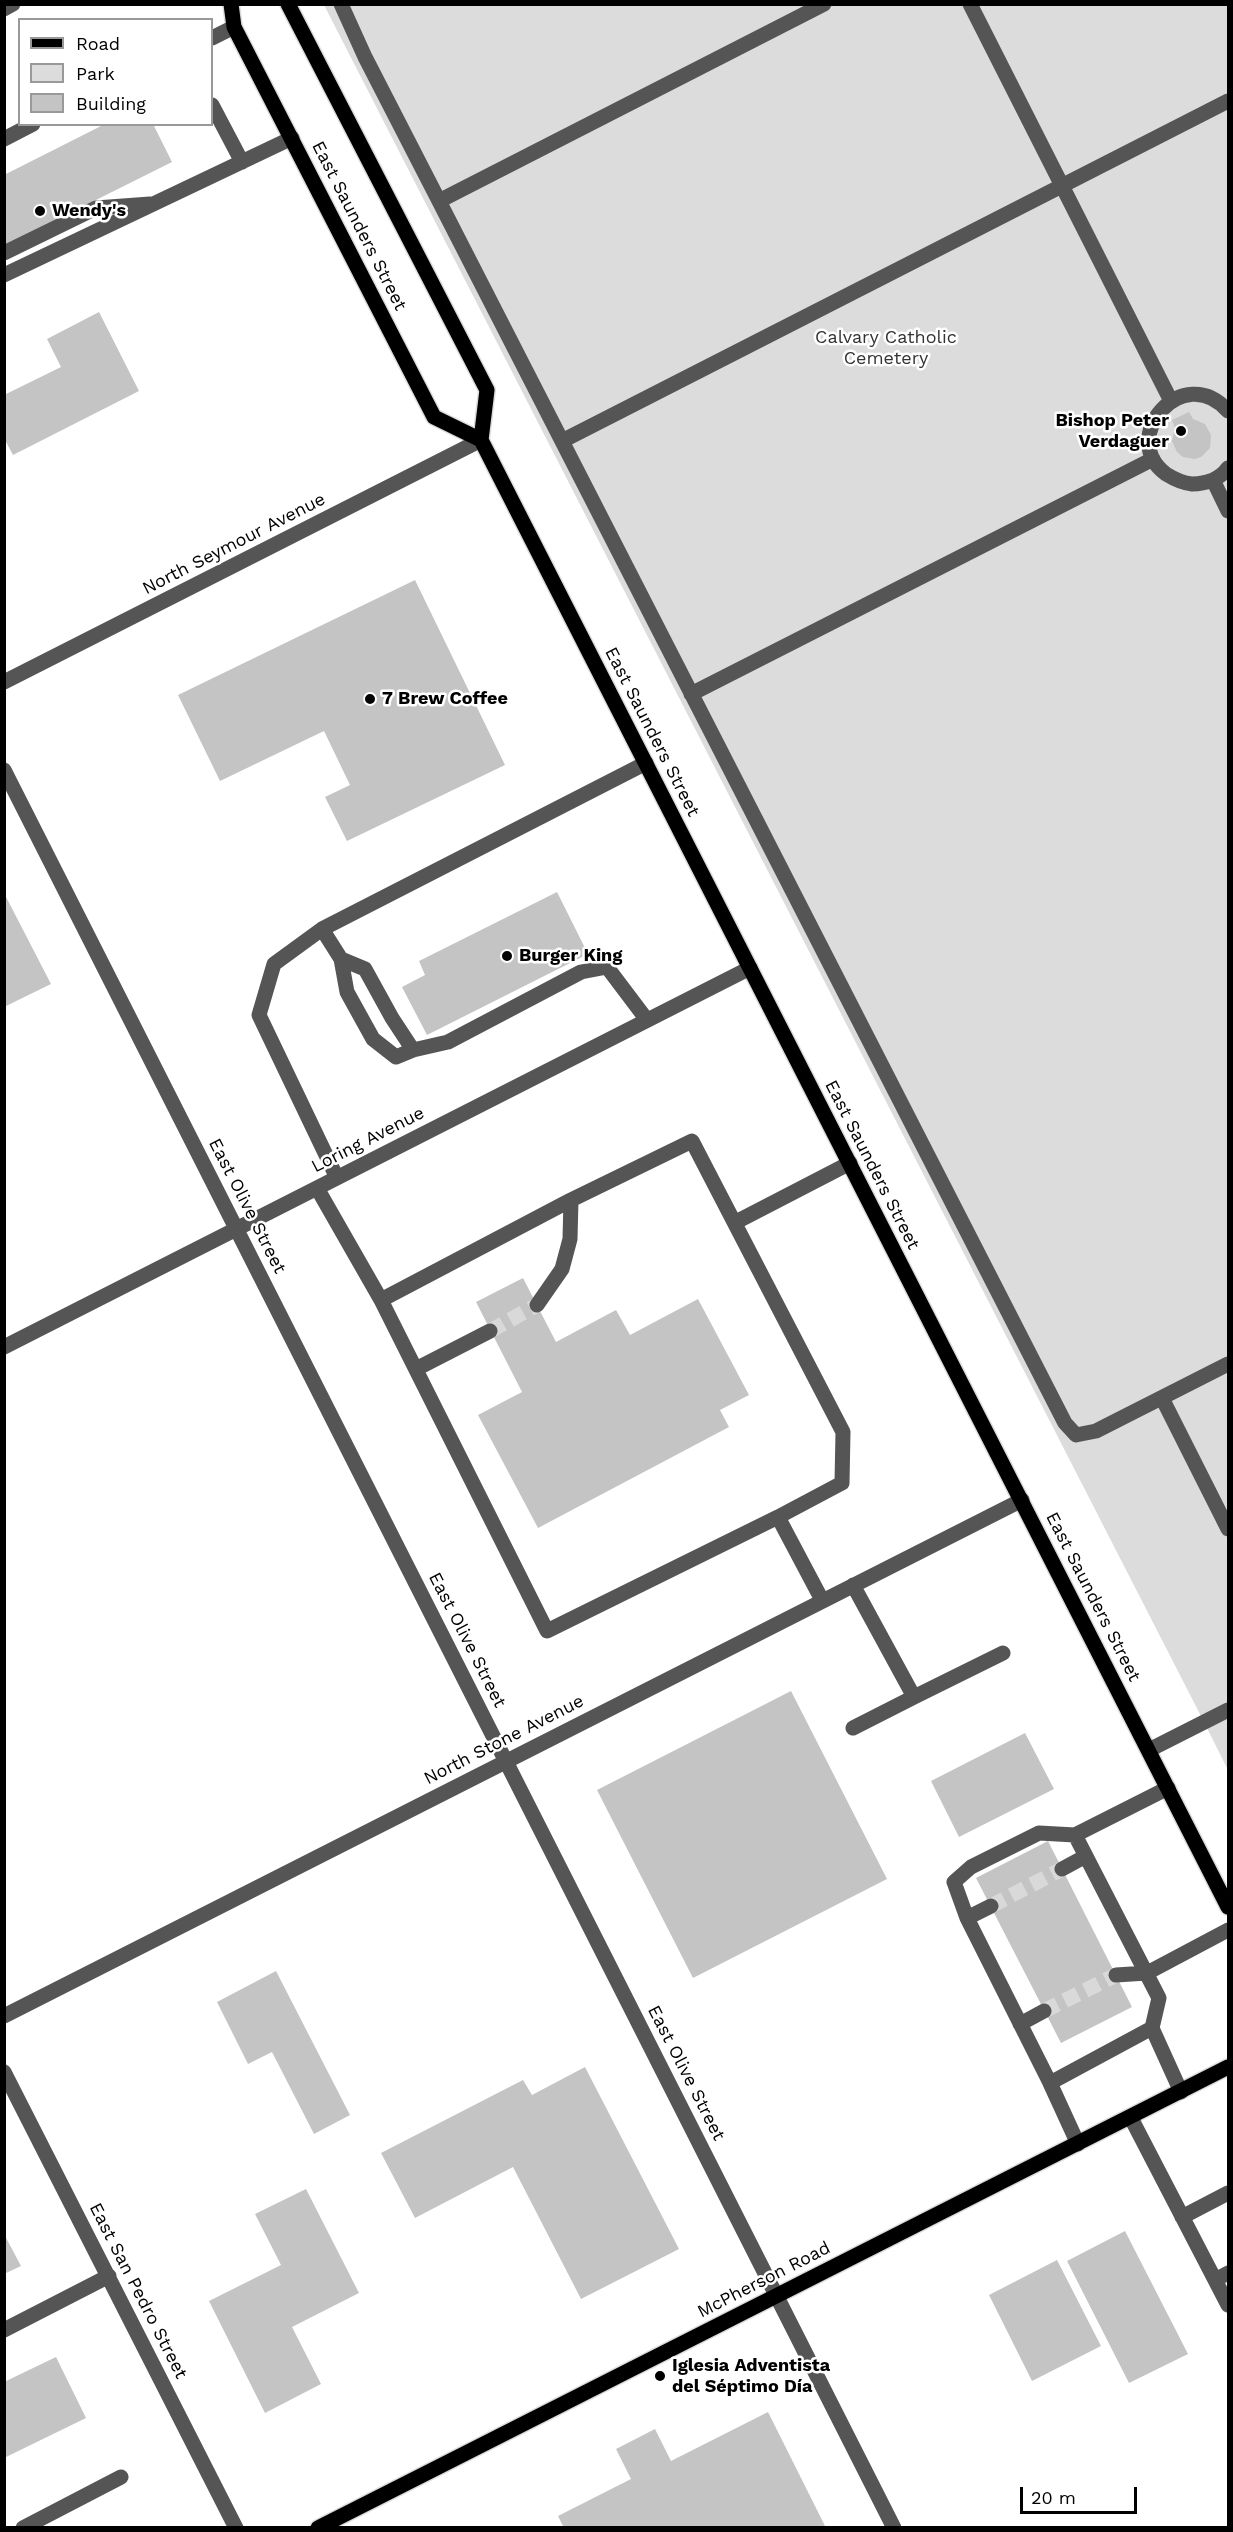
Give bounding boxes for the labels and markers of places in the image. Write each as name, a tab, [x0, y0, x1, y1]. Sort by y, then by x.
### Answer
place label: Wendy's	[52, 200, 126, 222]
marker: Wendy's	[33, 204, 47, 218]
place label: Bishop Peter Verdaguer	[1055, 410, 1169, 452]
marker: Bishop Peter Verdaguer	[1174, 424, 1188, 438]
place label: 7 Brew Coffee	[382, 688, 508, 710]
marker: 7 Brew Coffee	[363, 692, 377, 706]
place label: Burger King	[519, 945, 622, 967]
marker: Burger King	[500, 949, 514, 963]
place label: Iglesia Adventista del Séptimo Día	[672, 2355, 830, 2398]
marker: Iglesia Adventista del Séptimo Día	[653, 2369, 667, 2383]

